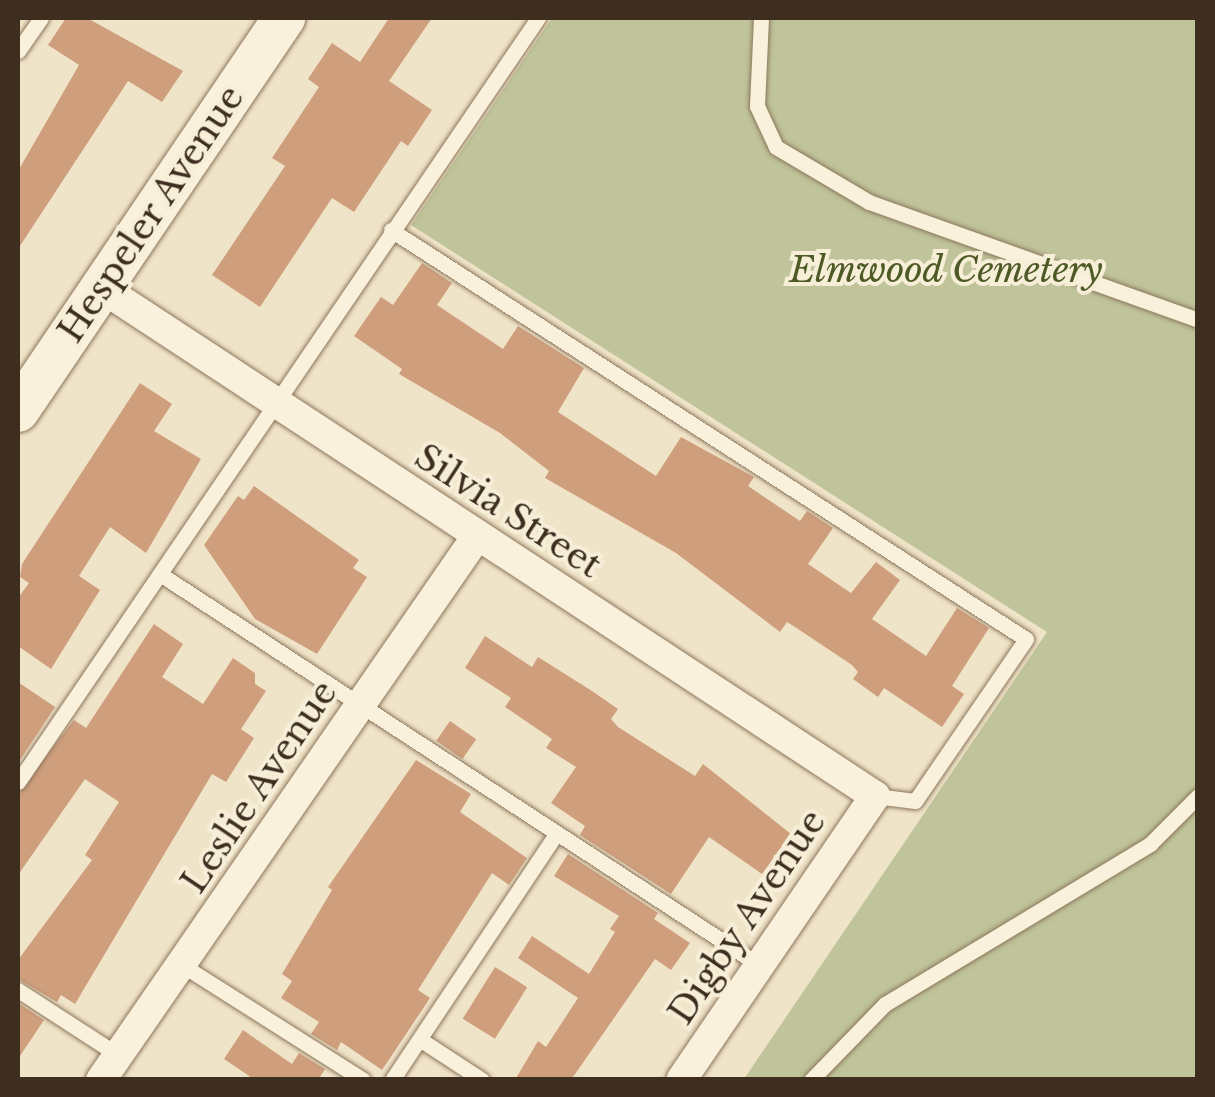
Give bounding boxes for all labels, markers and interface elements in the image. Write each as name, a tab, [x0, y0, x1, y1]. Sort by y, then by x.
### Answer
street label: Hespeler Avenue	[49, 77, 253, 351]
park label: Elmwood Cemetery	[789, 249, 1103, 291]
street label: Silvia Street	[407, 435, 609, 587]
street label: Leslie Avenue	[172, 672, 346, 902]
street label: Digby Avenue	[659, 801, 835, 1033]

